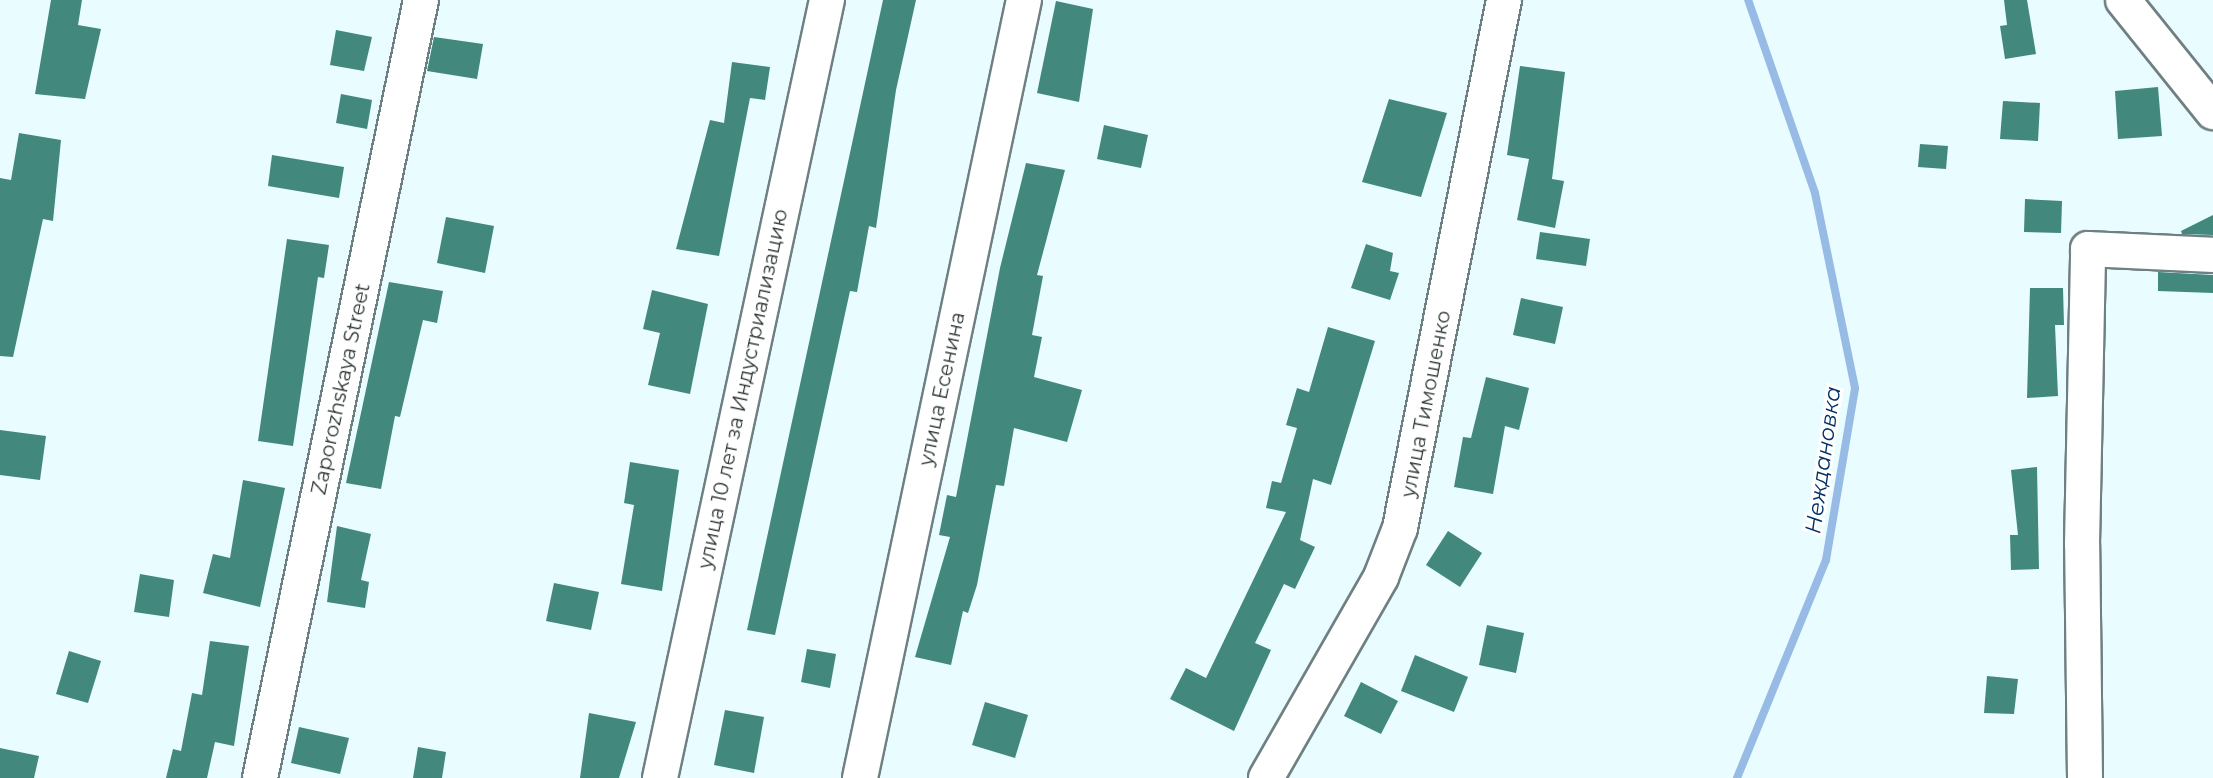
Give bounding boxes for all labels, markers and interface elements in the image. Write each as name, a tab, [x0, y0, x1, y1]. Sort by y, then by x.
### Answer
street label: улица 10 лет за Индустриализацию	[693, 207, 793, 571]
street label: Zaporozhskaya Street	[307, 281, 375, 497]
street label: улица Тимошенко	[1396, 309, 1456, 499]
street label: улица Есенина	[914, 310, 970, 468]
water label: Неждановка	[1800, 385, 1846, 535]

